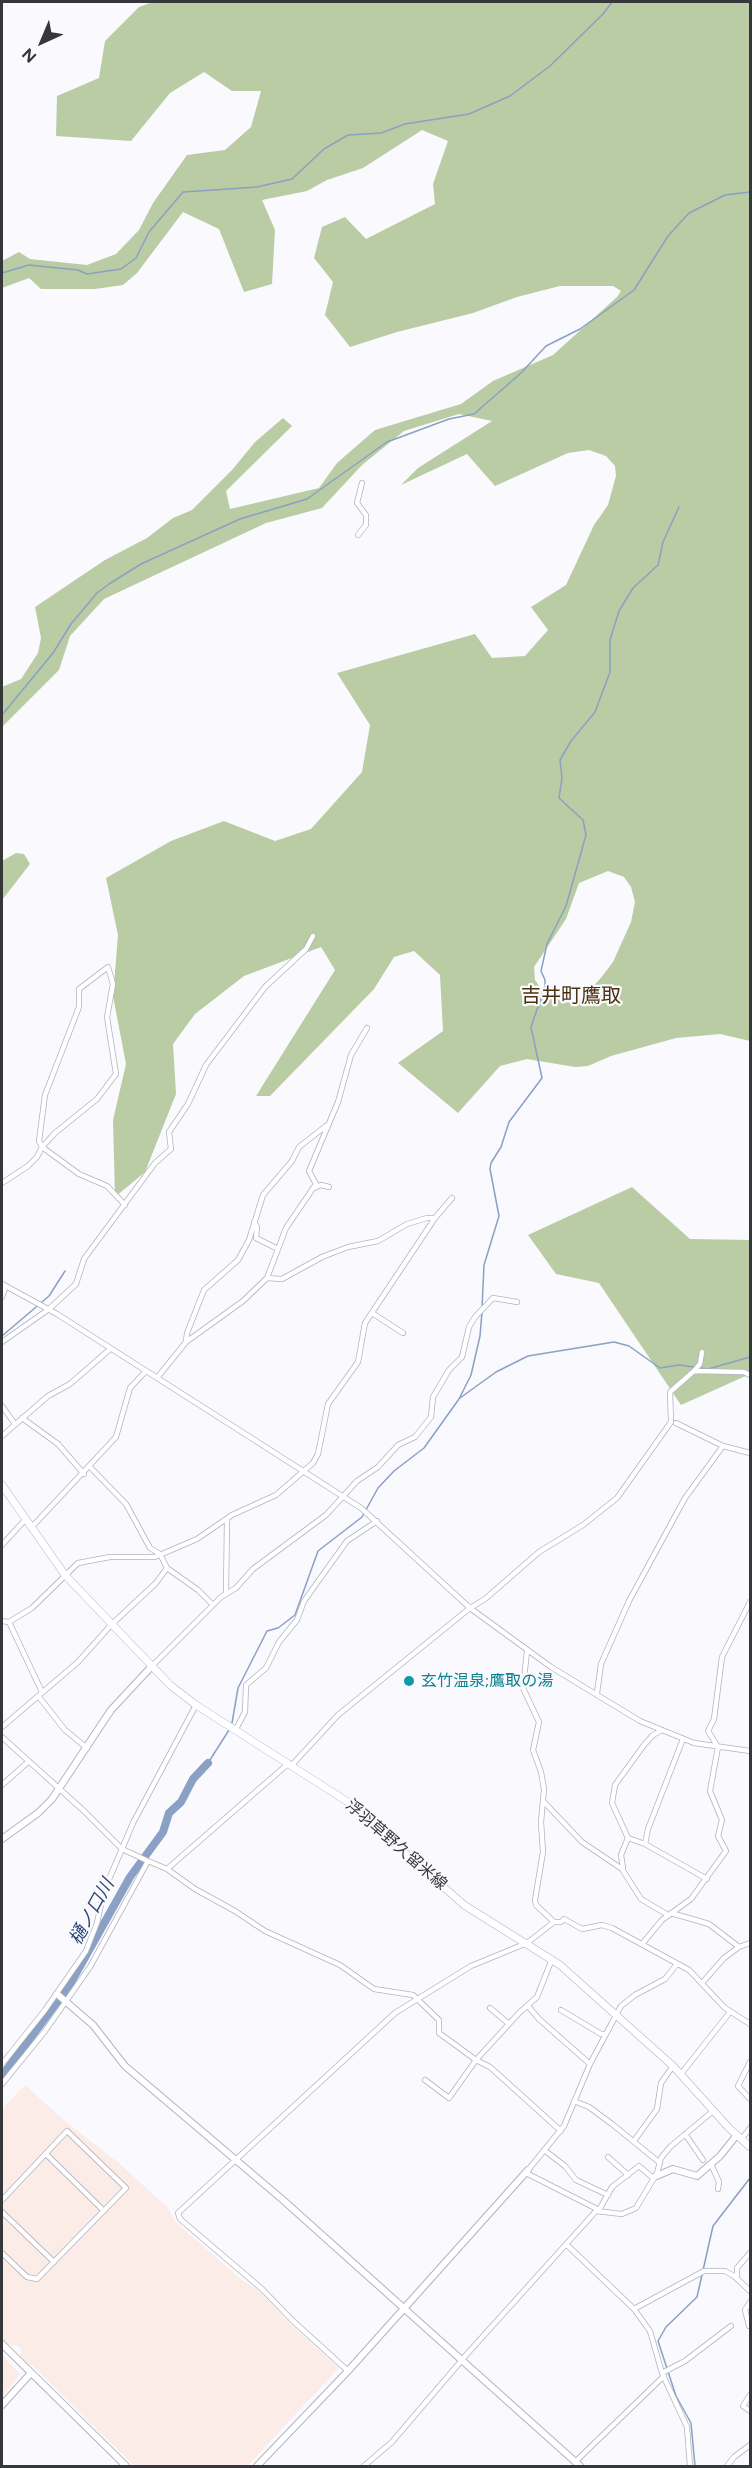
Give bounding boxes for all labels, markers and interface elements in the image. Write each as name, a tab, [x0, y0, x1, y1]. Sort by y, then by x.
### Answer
north arrow	[12, 12, 72, 72]
text: N	[18, 44, 40, 66]
district label: 吉井町鷹取	[521, 984, 621, 1008]
place label: 玄竹温泉;鷹取の湯	[421, 1671, 553, 1691]
marker: 玄竹温泉;鷹取の湯	[402, 1674, 416, 1688]
street label: 浮羽草野久留米線	[341, 1796, 451, 1894]
water label: 樋ノ口川	[65, 1875, 119, 1949]

